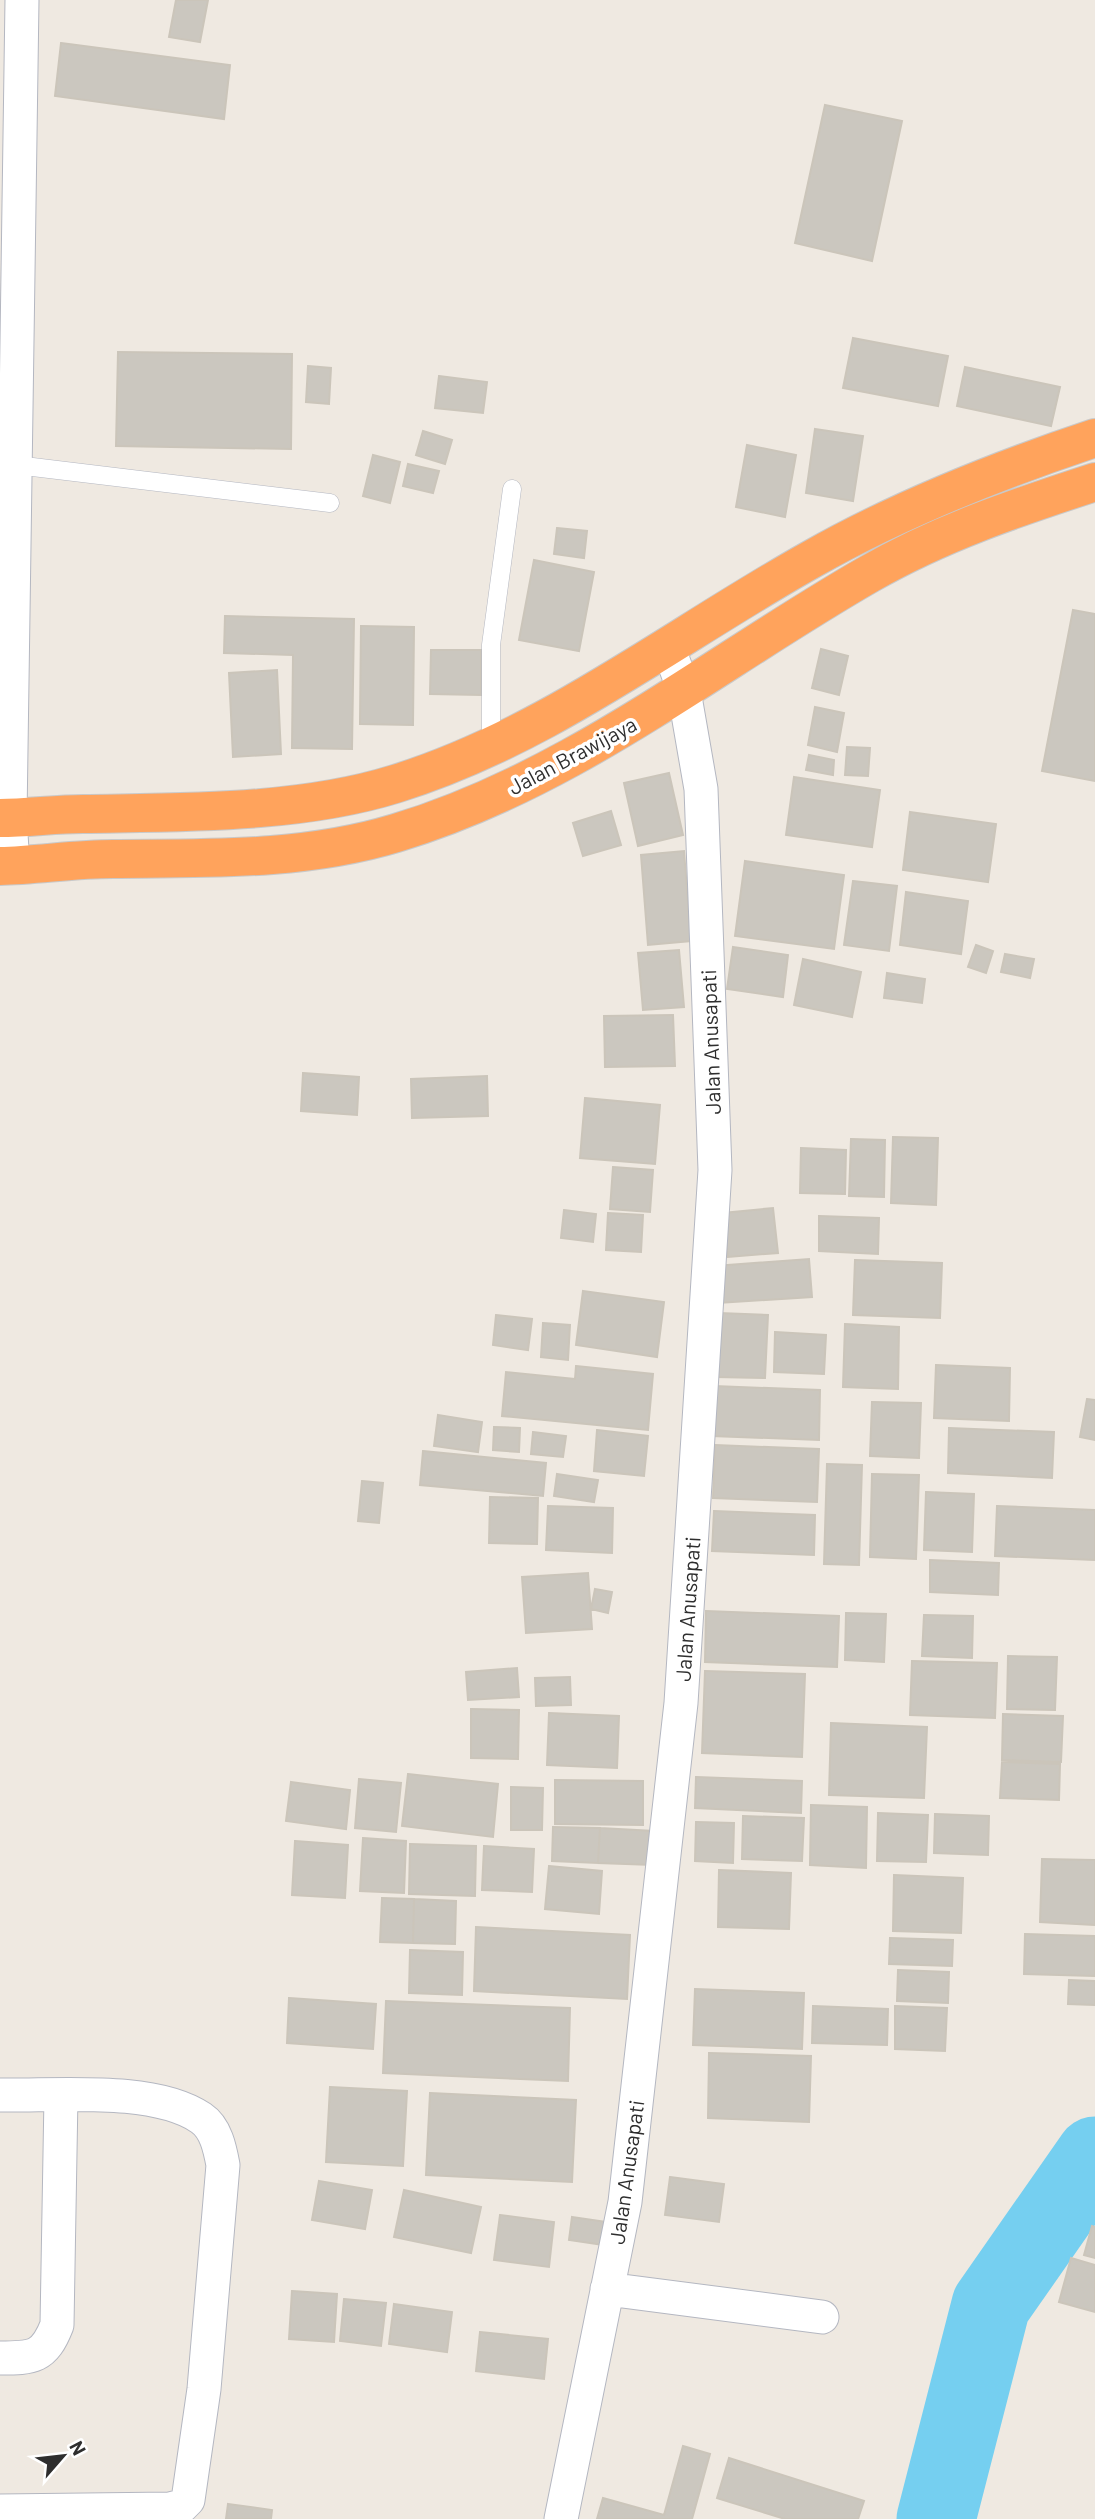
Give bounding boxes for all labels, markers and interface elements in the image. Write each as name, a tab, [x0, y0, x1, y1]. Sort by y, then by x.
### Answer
street label: Jalan Brawijaya	[504, 711, 640, 799]
street label: Jalan Anusapati	[695, 969, 725, 1115]
street label: Jalan Anusapati	[669, 1536, 705, 1682]
street label: Jalan Anusapati	[604, 2098, 648, 2246]
north arrow	[28, 2421, 98, 2491]
text: N	[65, 2437, 92, 2459]

